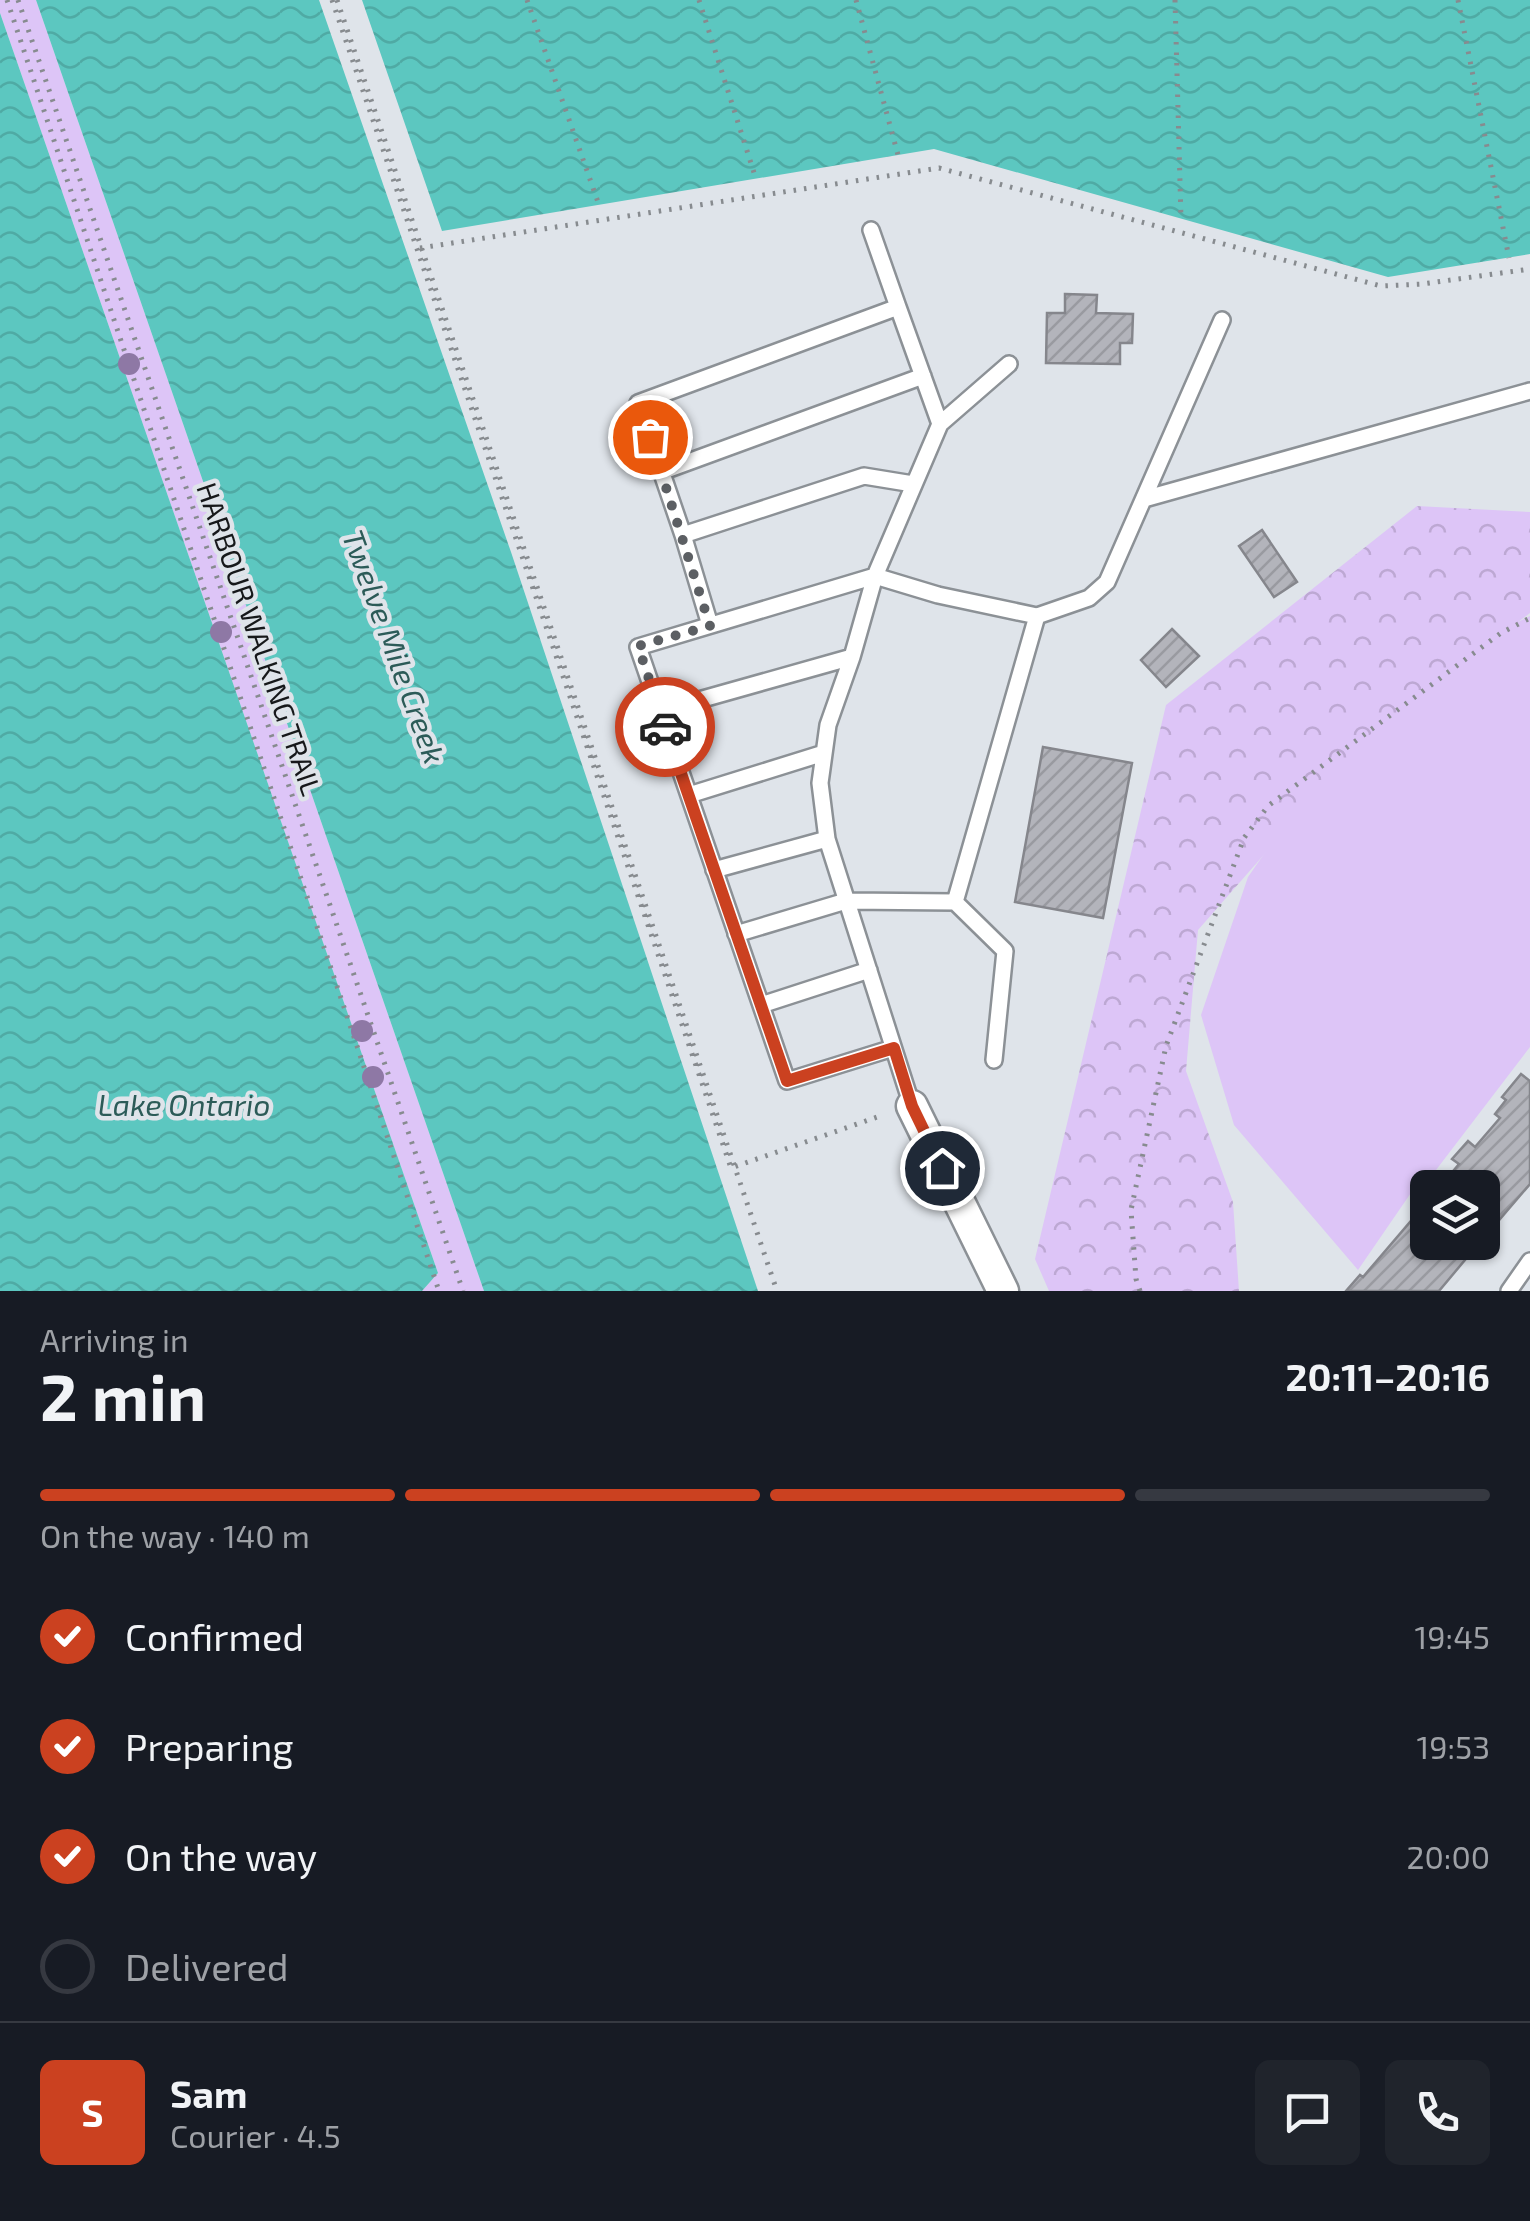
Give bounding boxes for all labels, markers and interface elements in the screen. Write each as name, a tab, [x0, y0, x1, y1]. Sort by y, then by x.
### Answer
pin	[608, 395, 693, 480]
icon: bag	[623, 410, 678, 465]
street label: HARBOUR WALKING TRAIL	[190, 478, 330, 800]
water label: Twelve Mile Creek	[336, 525, 454, 768]
courier	[615, 677, 715, 777]
icon: car	[638, 700, 693, 755]
water label: Lake Ontario	[98, 1086, 270, 1122]
pin	[900, 1126, 985, 1211]
icon: home	[915, 1141, 970, 1196]
map controls	[1410, 1170, 1500, 1260]
button: layers	[1410, 1170, 1500, 1260]
text: Arriving in	[40, 1320, 189, 1358]
text: 20:11–20:16	[1285, 1353, 1490, 1399]
text: 2 min	[40, 1356, 206, 1434]
text: On the way · 140 m	[40, 1516, 310, 1554]
icon: check	[40, 1609, 95, 1664]
text: Confirmed	[125, 1613, 304, 1659]
text: 19:45	[1415, 1617, 1490, 1655]
icon: check	[40, 1719, 95, 1774]
text: Preparing	[125, 1723, 293, 1769]
text: 19:53	[1416, 1727, 1490, 1765]
icon: check	[40, 1829, 95, 1884]
text: On the way	[125, 1833, 317, 1879]
text: 20:00	[1407, 1837, 1490, 1875]
text: Delivered	[125, 1943, 289, 1989]
button: chat	[1255, 2060, 1360, 2165]
button: phone	[1385, 2060, 1490, 2165]
text: Sam	[170, 2070, 247, 2116]
text: S	[81, 2089, 104, 2135]
text: Courier · 4.5	[170, 2116, 341, 2154]

